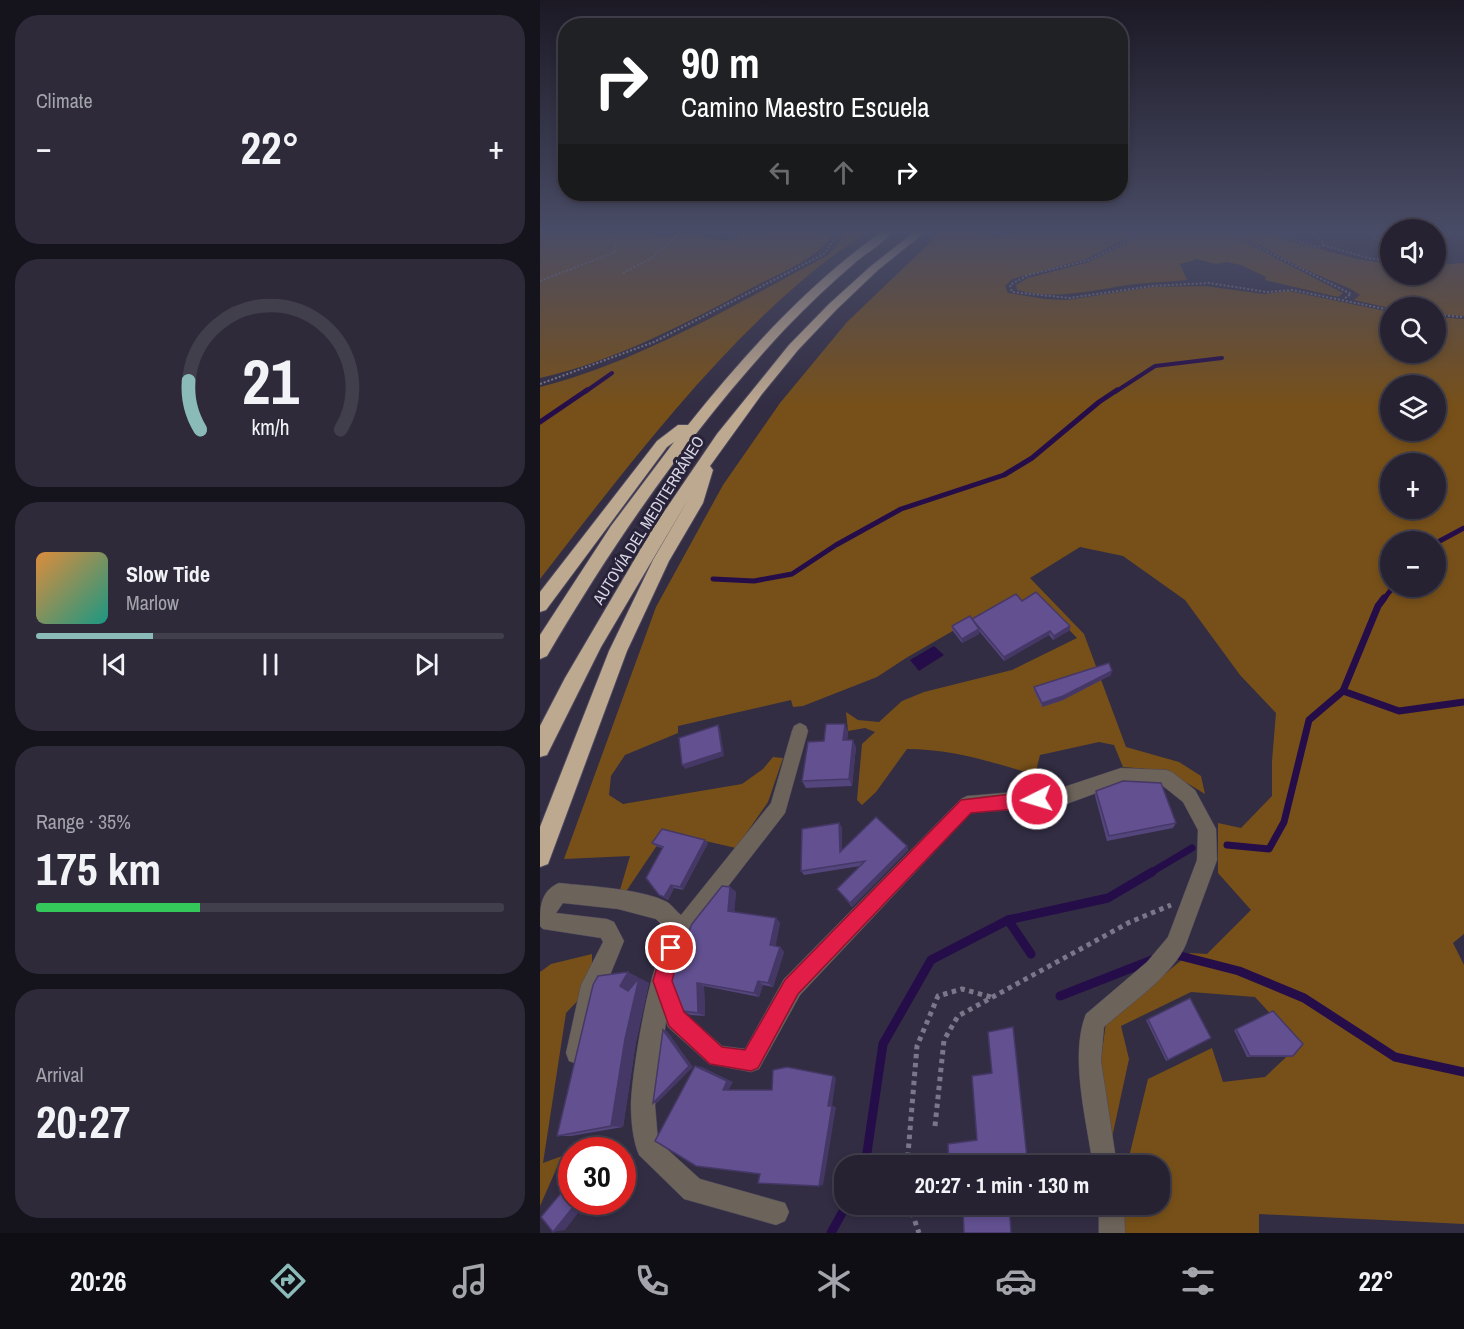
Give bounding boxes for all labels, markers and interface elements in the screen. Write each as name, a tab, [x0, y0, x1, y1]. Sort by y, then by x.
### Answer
text: 90 m	[681, 35, 760, 91]
icon: right	[582, 42, 660, 120]
text: Climate	[36, 87, 93, 114]
text: Camino Maestro Escuela	[681, 89, 930, 125]
text: 22°	[240, 117, 300, 178]
text: −	[36, 125, 52, 169]
text: +	[488, 125, 504, 169]
icon: left	[764, 156, 797, 189]
icon: ahead	[827, 156, 860, 189]
icon: right	[890, 156, 923, 189]
map controls	[1380, 219, 1446, 597]
button: sound	[1380, 219, 1446, 285]
button: search	[1380, 297, 1446, 363]
text: 21	[242, 339, 299, 423]
button: layers	[1380, 375, 1446, 441]
text: km/h	[251, 413, 289, 442]
street label: AUTOVÍA DEL MEDITERRÁNEO	[587, 432, 709, 609]
button: +	[1380, 453, 1446, 519]
button: −	[1380, 531, 1446, 597]
text: Slow Tide	[126, 559, 210, 589]
text: Marlow	[126, 589, 179, 616]
icon: previous	[98, 648, 131, 681]
icon: pause	[254, 648, 287, 681]
icon: next	[410, 648, 443, 681]
position arrow	[1005, 767, 1069, 831]
text: Range · 35%	[36, 808, 131, 835]
text: 175 km	[36, 838, 161, 899]
pin	[645, 922, 696, 973]
icon: arrive	[654, 931, 687, 964]
text: Arrival	[36, 1061, 83, 1088]
text: 20:27	[36, 1091, 130, 1152]
speed limit sign: 30	[558, 1137, 636, 1215]
text: 20:27 · 1 min · 130 m	[915, 1170, 1089, 1200]
icon: directions	[267, 1260, 309, 1302]
icon: music	[449, 1260, 491, 1302]
icon: phone	[631, 1260, 673, 1302]
icon: climate	[813, 1260, 855, 1302]
icon: car	[995, 1260, 1037, 1302]
icon: filters	[1177, 1260, 1219, 1302]
text: 20:26	[70, 1263, 127, 1299]
text: 22°	[1359, 1263, 1394, 1299]

